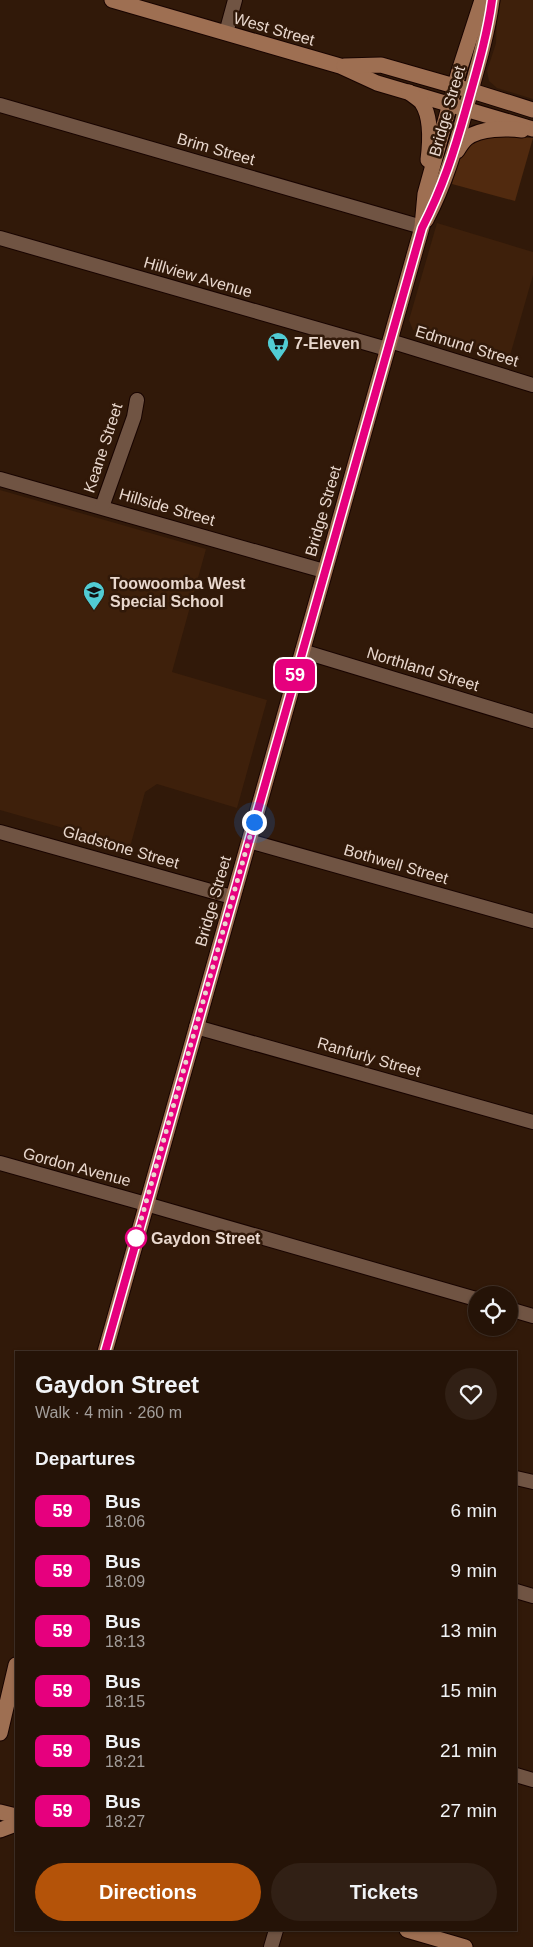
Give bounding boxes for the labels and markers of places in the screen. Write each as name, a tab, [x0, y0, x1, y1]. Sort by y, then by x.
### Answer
supermarket icon: 7-Eleven	[266, 331, 290, 362]
place label: 7-Eleven	[294, 335, 360, 352]
place label: Toowoomba West Special School	[110, 575, 246, 610]
school or university icon: Toowoomba West Special School	[82, 580, 106, 611]
marker: Gaydon Street	[125, 1227, 147, 1249]
place label: Gaydon Street	[151, 1230, 261, 1247]

